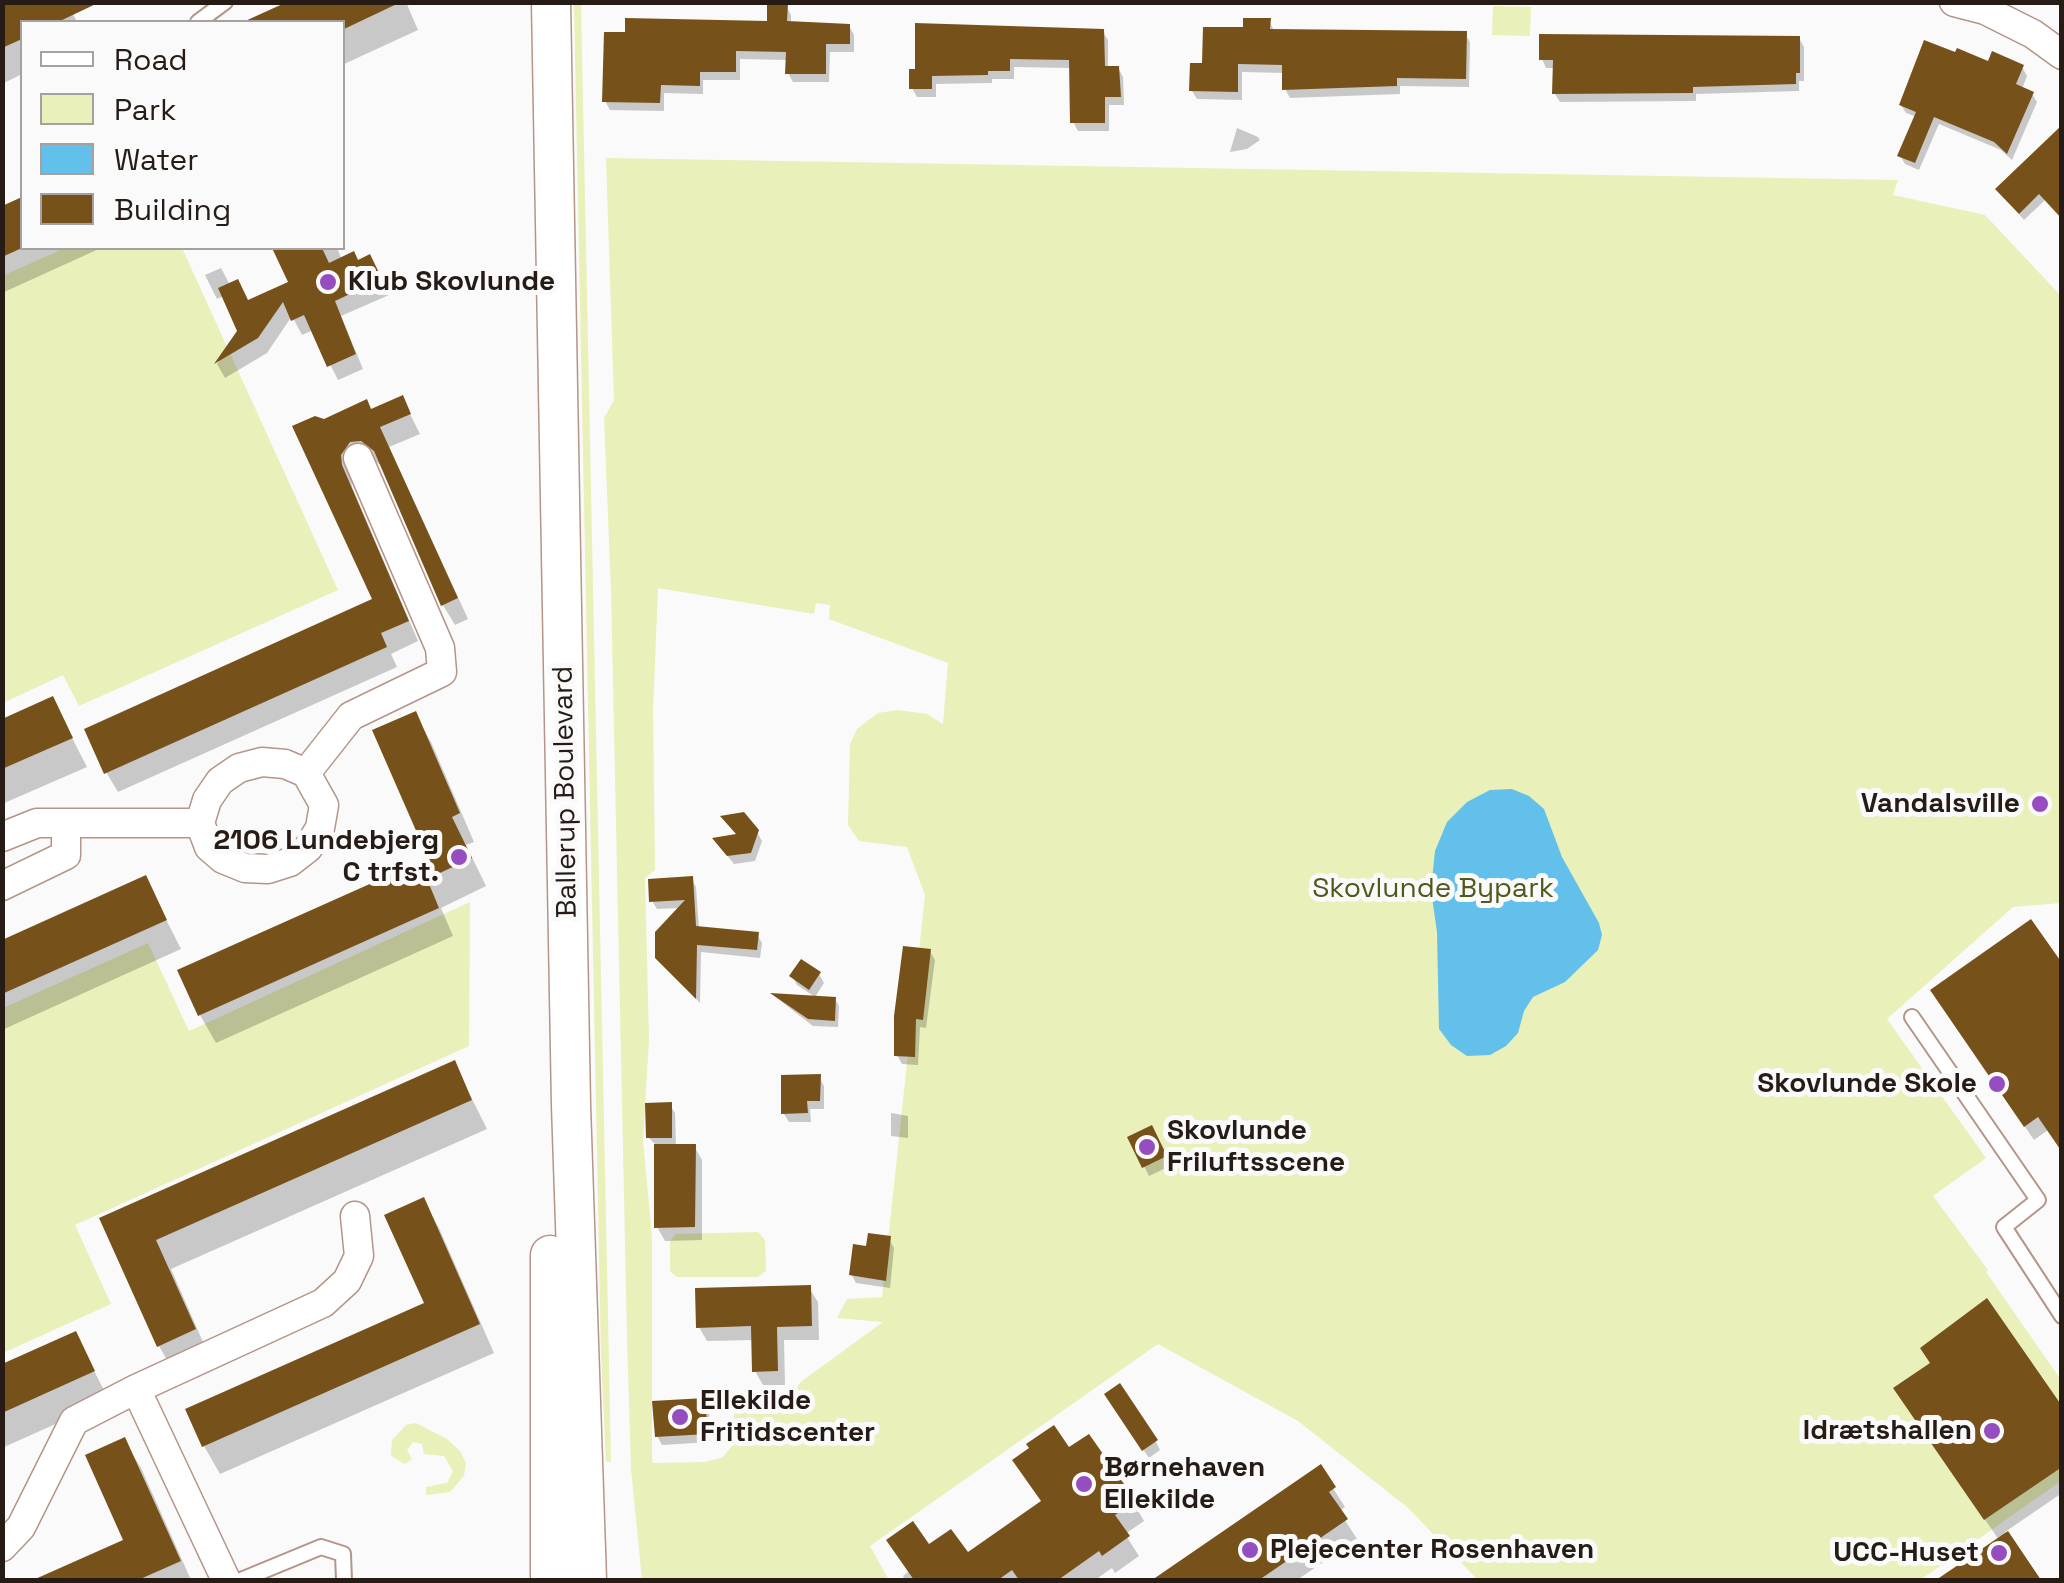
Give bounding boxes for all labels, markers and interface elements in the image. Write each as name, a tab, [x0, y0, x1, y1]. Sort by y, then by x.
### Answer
legend	[20, 20, 345, 250]
text: Road	[114, 40, 188, 79]
text: Park	[114, 90, 176, 129]
text: Water	[114, 140, 199, 179]
text: Building	[114, 190, 231, 229]
place label: Klub Skovlunde	[348, 265, 555, 299]
marker: Klub Skovlunde	[317, 271, 339, 293]
street label: Ballerup Boulevard	[547, 665, 585, 919]
place label: Vandalsville	[1861, 787, 2020, 821]
marker: Vandalsville	[2029, 793, 2051, 815]
place label: 2106 Lundebjerg C trfst.	[213, 824, 439, 890]
marker: 2106 Lundebjerg C trfst.	[448, 846, 470, 868]
park label: Skovlunde Bypark	[1312, 872, 1554, 906]
place label: Skovlunde Skole	[1757, 1067, 1977, 1101]
marker: Skovlunde Skole	[1986, 1073, 2008, 1095]
place label: Skovlunde Friluftsscene	[1167, 1114, 1345, 1180]
marker: Skovlunde Friluftsscene	[1136, 1136, 1158, 1158]
place label: Ellekilde Fritidscenter	[700, 1384, 875, 1450]
marker: Ellekilde Fritidscenter	[669, 1406, 691, 1428]
place label: Idrætshallen	[1803, 1414, 1972, 1448]
marker: Idrætshallen	[1981, 1420, 2003, 1442]
place label: Børnehaven Ellekilde	[1104, 1451, 1265, 1517]
marker: Børnehaven Ellekilde	[1073, 1473, 1095, 1495]
place label: Plejecenter Rosenhaven	[1270, 1533, 1594, 1567]
place label: UCC-Huset	[1833, 1536, 1979, 1570]
marker: Plejecenter Rosenhaven	[1239, 1539, 1261, 1561]
marker: UCC-Huset	[1988, 1542, 2010, 1564]

